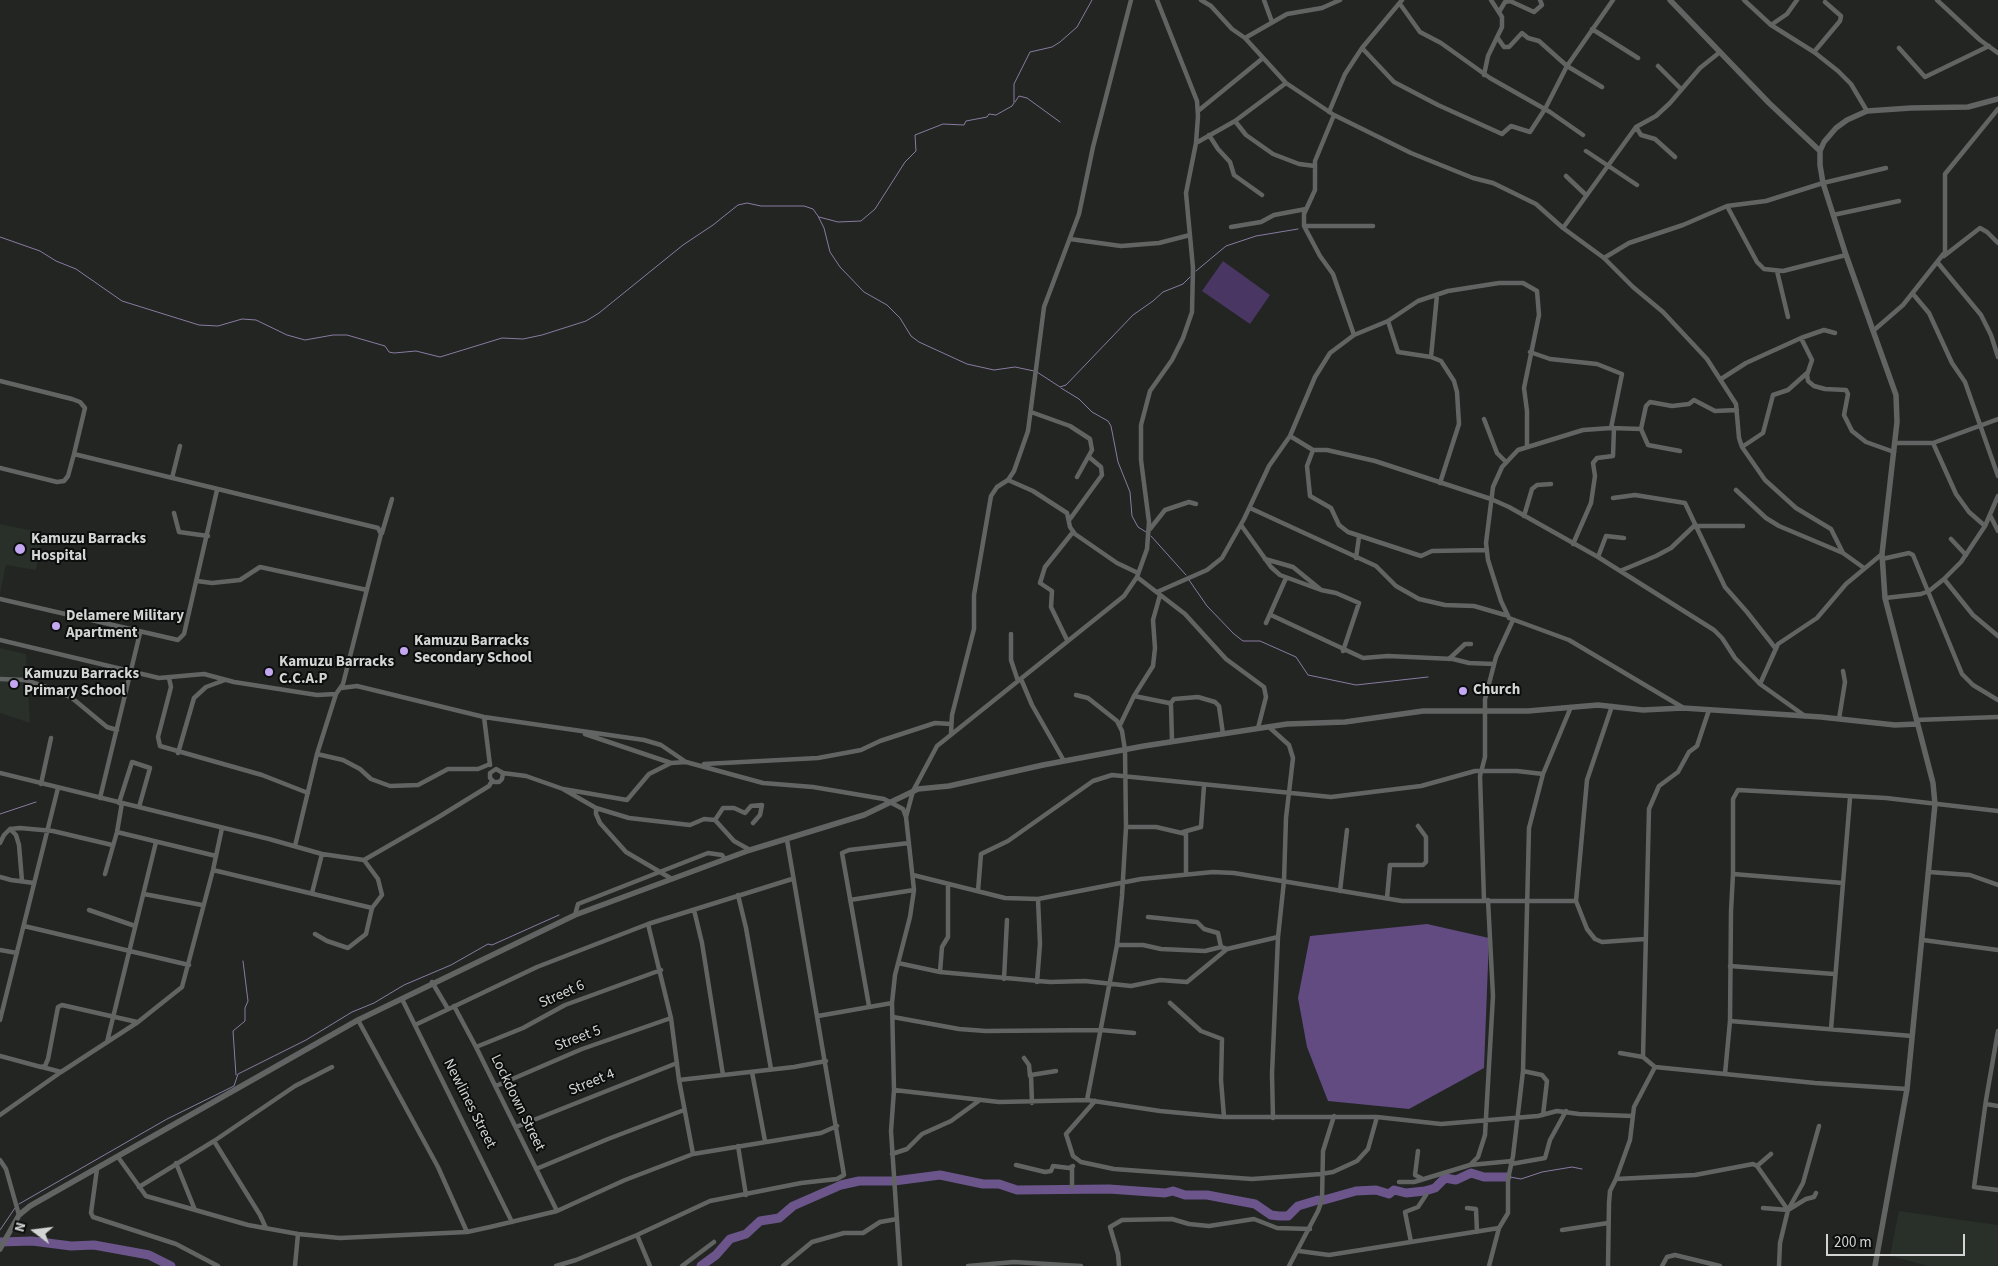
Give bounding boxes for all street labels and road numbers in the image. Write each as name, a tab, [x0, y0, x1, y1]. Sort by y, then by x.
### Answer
street label: Street 6	[536, 977, 588, 1013]
street label: Street 5	[552, 1022, 604, 1056]
street label: Lockdown Street	[486, 1052, 548, 1154]
street label: Newlines Street	[439, 1056, 499, 1152]
street label: Street 4	[566, 1066, 618, 1100]

